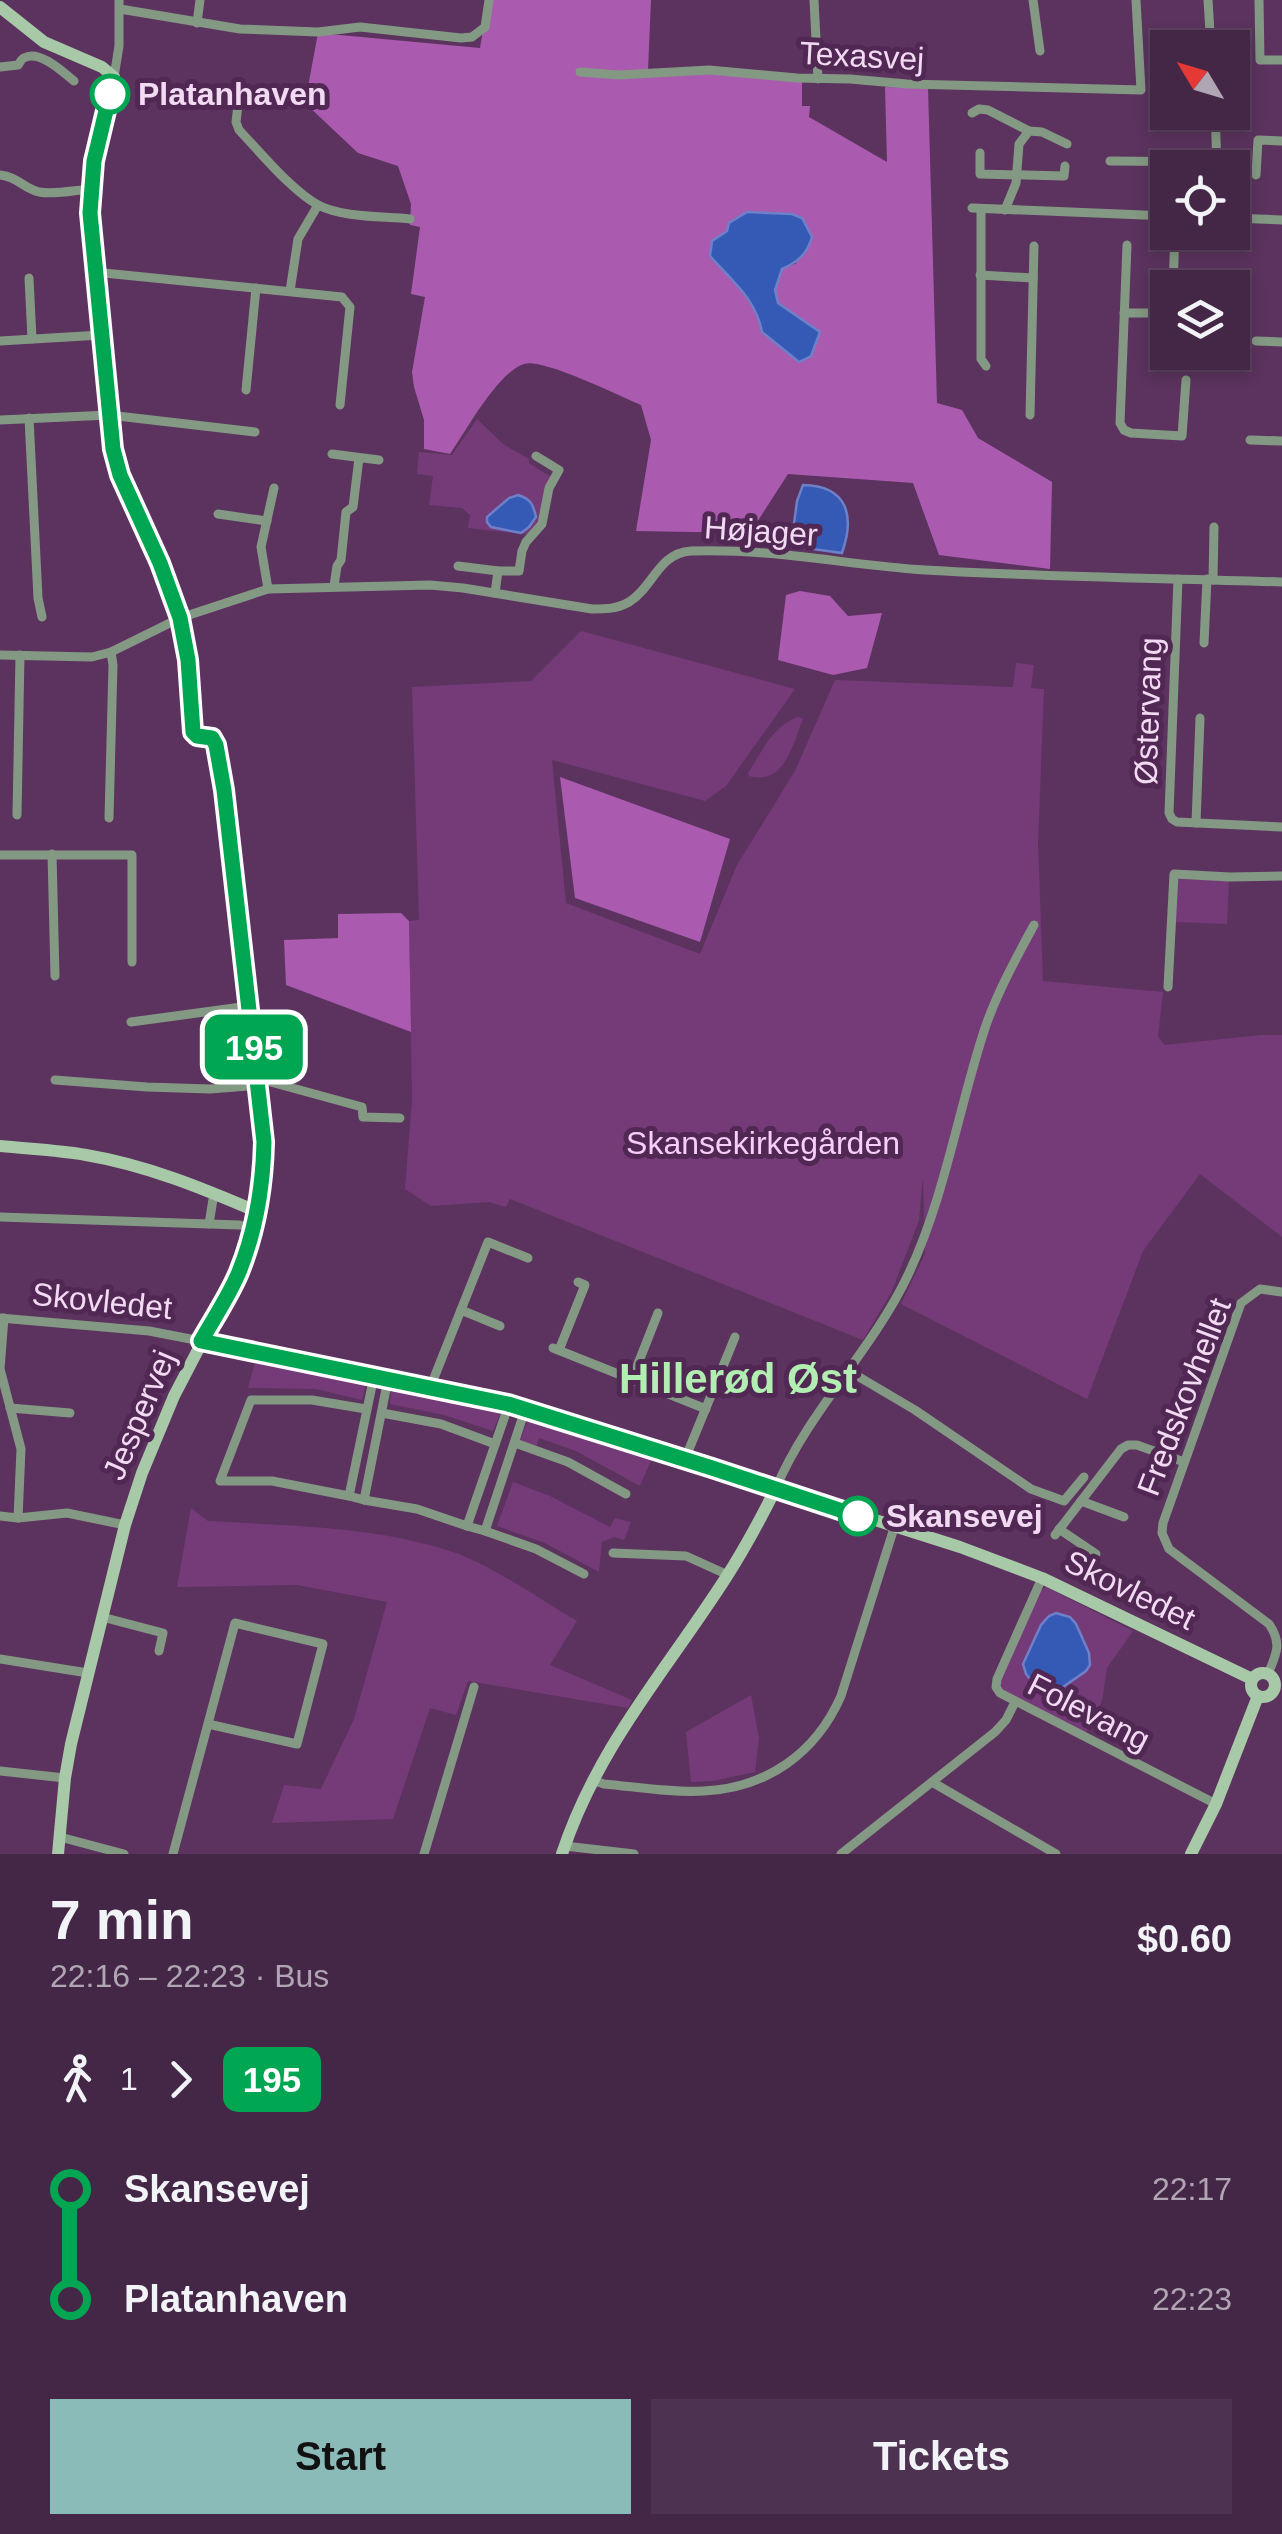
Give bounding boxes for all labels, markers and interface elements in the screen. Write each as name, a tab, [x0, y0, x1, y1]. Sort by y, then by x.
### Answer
north arrow	[1150, 30, 1250, 130]
map controls	[1150, 30, 1250, 370]
street label: Texasvej	[799, 35, 925, 77]
marker: Platanhaven	[91, 75, 129, 113]
place label: Platanhaven	[138, 76, 327, 112]
button: locate	[1150, 150, 1250, 250]
button: layers	[1150, 270, 1250, 370]
street label: Højager	[703, 509, 819, 553]
street label: Østervang	[1127, 637, 1169, 785]
line badge: 195	[196, 1014, 312, 1080]
text: 195	[225, 1028, 283, 1067]
park label: Skansekirkegården	[626, 1125, 900, 1161]
street label: Skovledet	[30, 1276, 174, 1326]
street label: Fredskovhellet	[1130, 1293, 1238, 1501]
street label: Jespervej	[96, 1345, 182, 1485]
district label: Hillerød Øst	[619, 1355, 857, 1402]
marker: Skansevej	[839, 1497, 877, 1535]
place label: Skansevej	[886, 1498, 1043, 1534]
street label: Skovledet	[1059, 1543, 1201, 1637]
street label: Folevang	[1022, 1666, 1156, 1758]
text: 7 min	[50, 1889, 194, 1951]
text: $0.60	[1137, 1918, 1232, 1960]
text: 22:16 – 22:23 · Bus	[50, 1958, 329, 1994]
icon: walk	[50, 2052, 105, 2107]
icon: forward	[153, 2052, 208, 2107]
text: 195	[243, 2060, 301, 2099]
text: 1	[120, 2061, 138, 2097]
text: Skansevej	[124, 2168, 310, 2210]
text: 22:17	[1152, 2171, 1232, 2207]
text: Platanhaven	[124, 2278, 348, 2320]
text: 22:23	[1152, 2281, 1232, 2317]
button: Start	[50, 2399, 631, 2514]
button: Tickets	[651, 2399, 1232, 2514]

